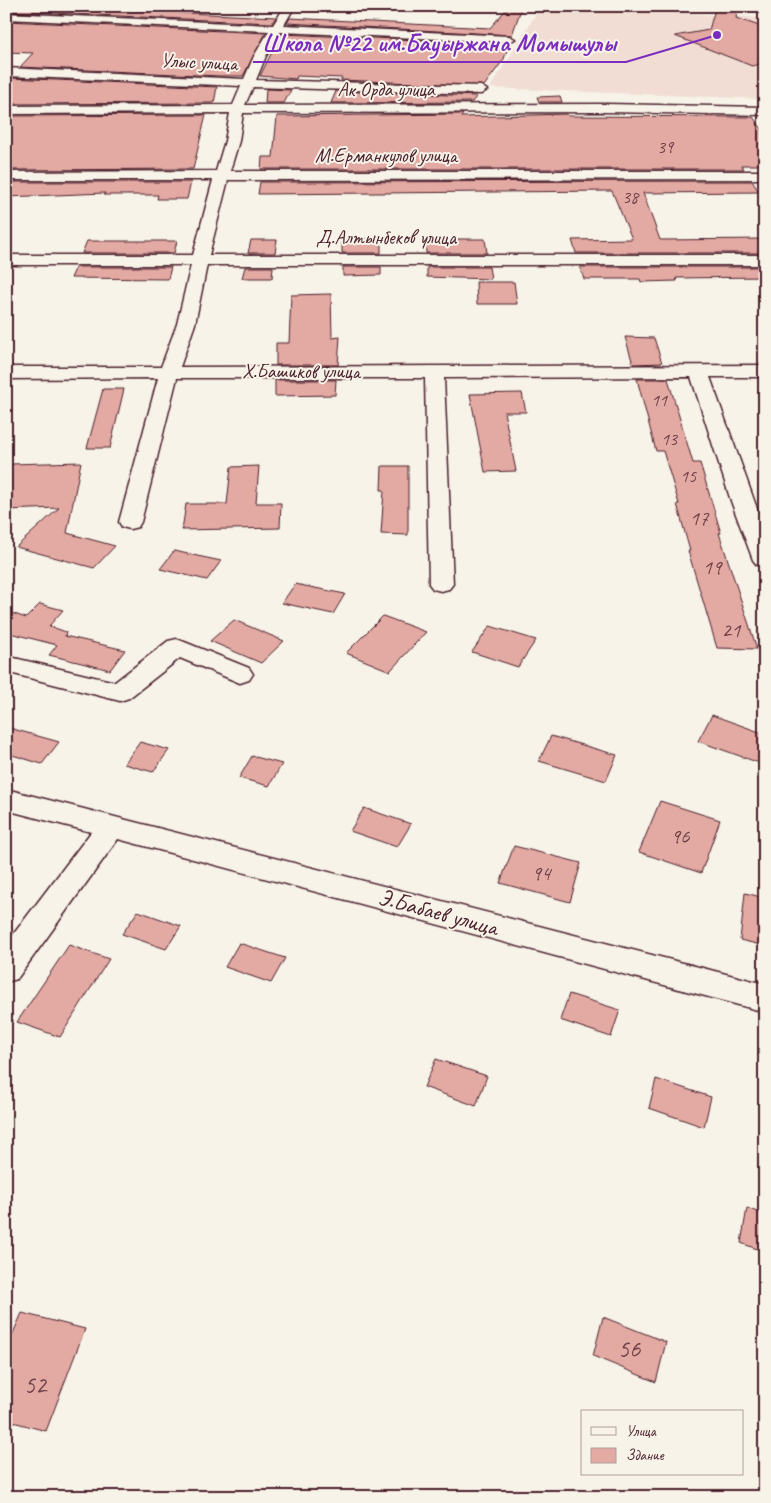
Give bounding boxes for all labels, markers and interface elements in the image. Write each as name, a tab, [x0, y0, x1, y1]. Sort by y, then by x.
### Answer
callout: Школа №22 им.Бауыржана Момышулы	[253, 22, 626, 62]
text: Школа №22 им.Бауыржана Момышулы	[262, 27, 618, 59]
street label: Улыс улица	[160, 48, 240, 77]
street label: Ак Орда улица	[337, 77, 436, 102]
house number: 39	[657, 136, 675, 158]
street label: М.Ерманкулов улица	[315, 143, 459, 168]
house number: 38	[622, 186, 640, 208]
street label: Д.Алтынбеков улица	[316, 225, 458, 250]
street label: Х.Башиков улица	[242, 359, 362, 384]
house number: 11	[651, 389, 668, 411]
house number: 13	[661, 428, 679, 450]
house number: 15	[680, 465, 697, 487]
house number: 17	[690, 505, 710, 531]
house number: 19	[703, 554, 723, 580]
house number: 21	[722, 617, 742, 643]
house number: 96	[671, 823, 690, 849]
house number: 94	[532, 860, 553, 886]
street label: Э.Бабаев улица	[375, 882, 503, 943]
house number: 56	[618, 1333, 641, 1365]
house number: 52	[24, 1369, 48, 1401]
legend	[581, 1410, 744, 1476]
text: Улица	[626, 1422, 657, 1441]
text: Здание	[626, 1446, 665, 1465]

